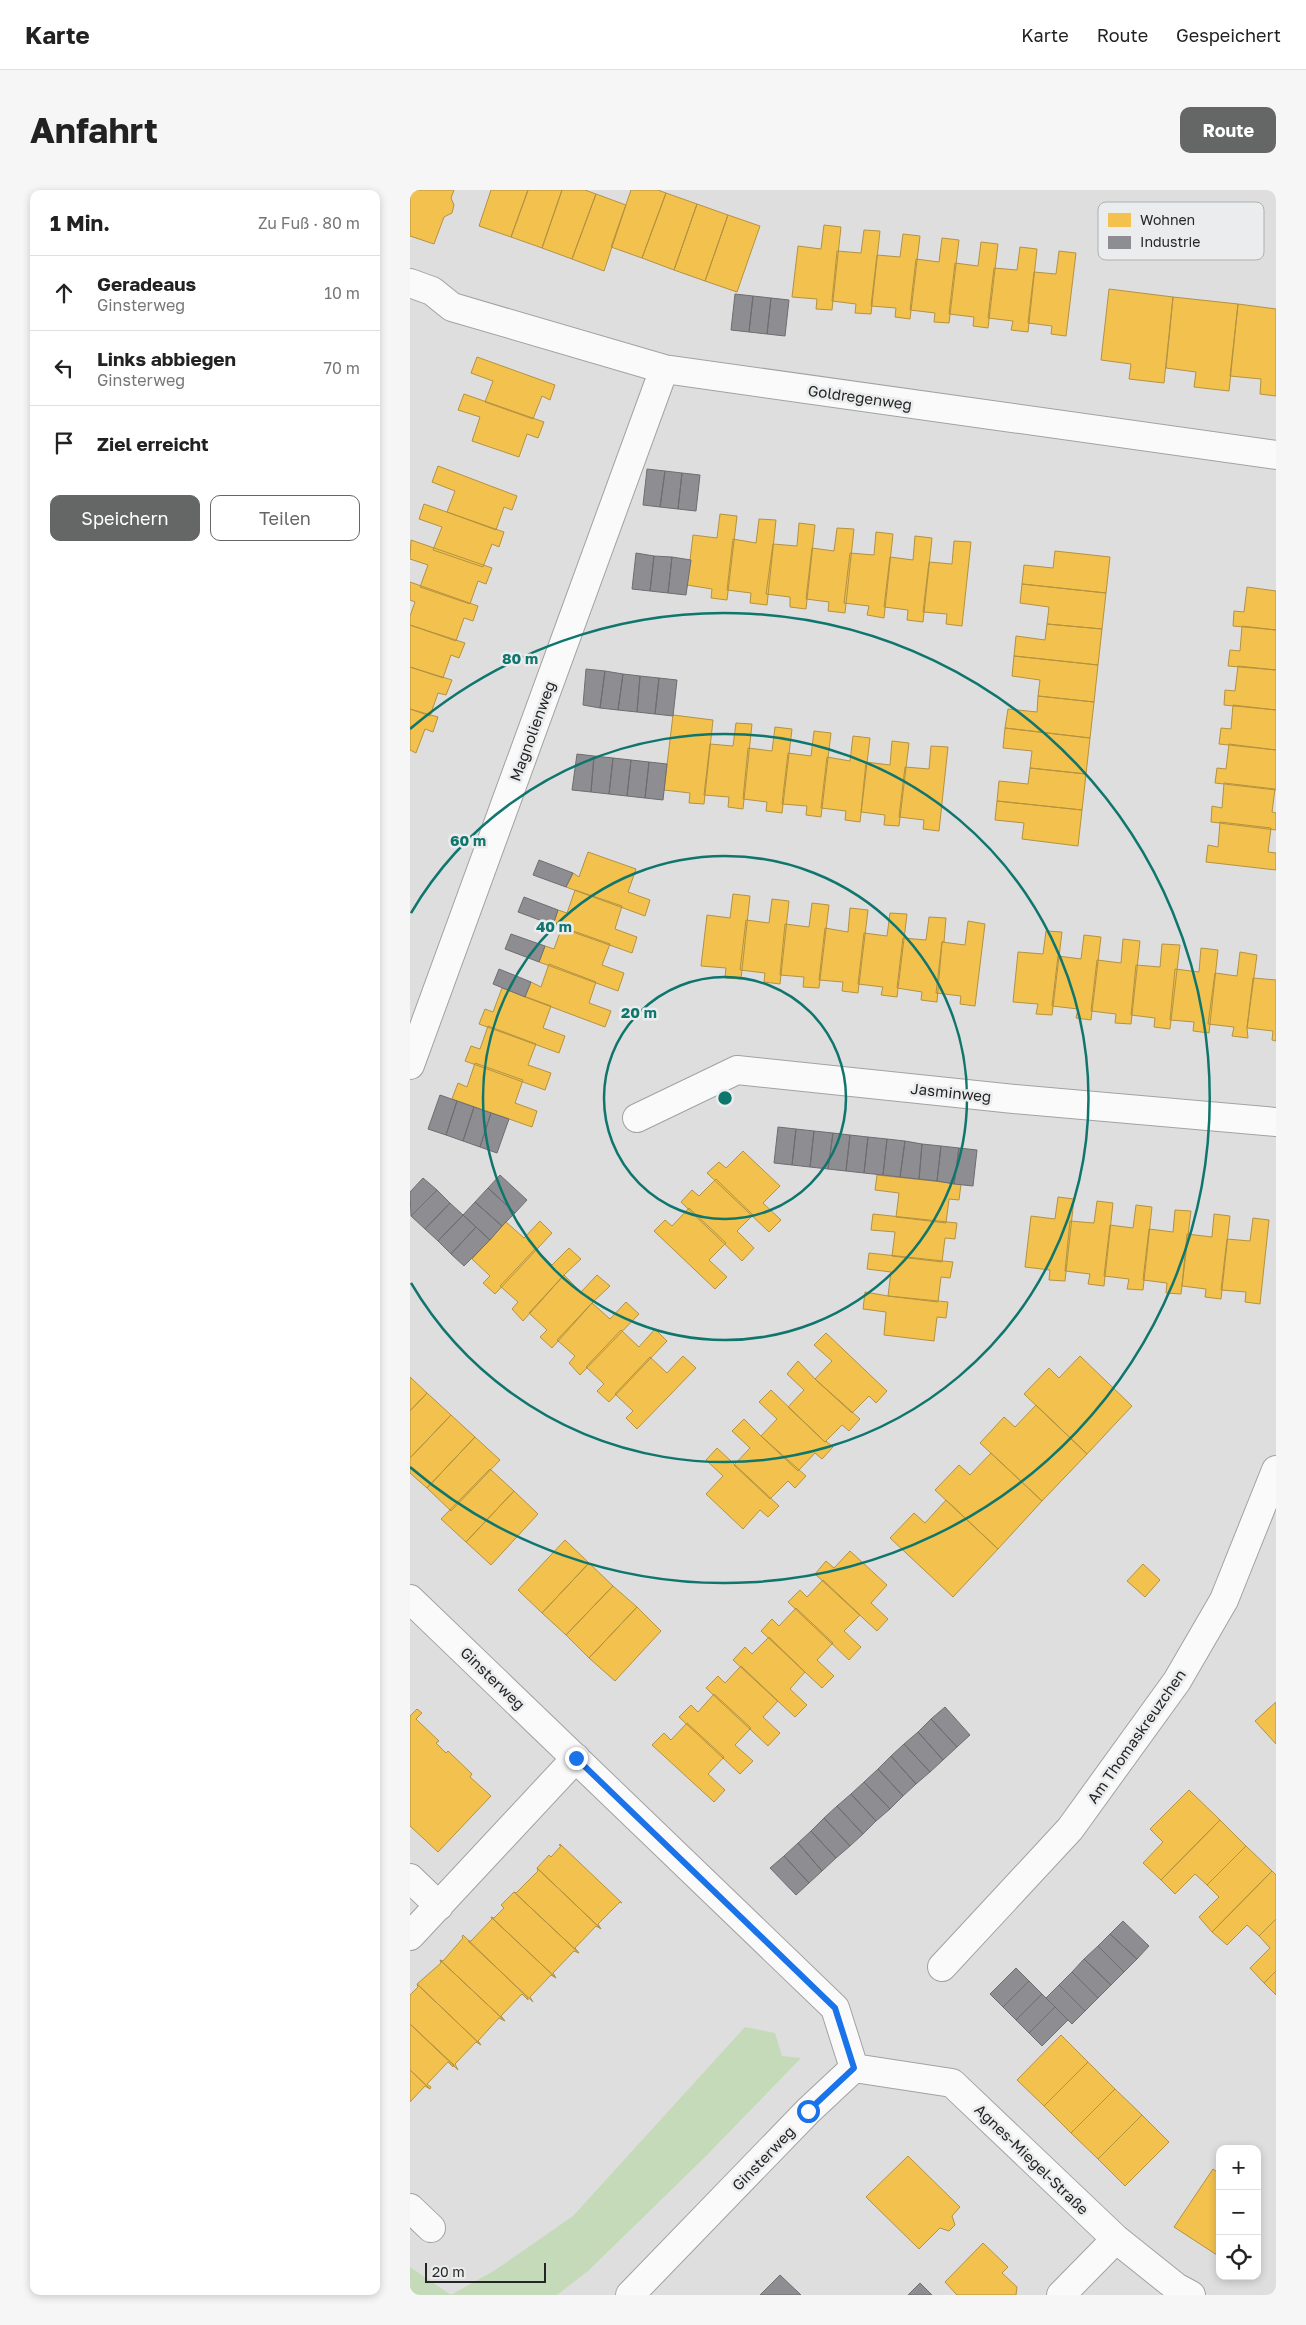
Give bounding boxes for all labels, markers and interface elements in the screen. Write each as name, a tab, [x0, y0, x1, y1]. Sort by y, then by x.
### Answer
text: Karte	[25, 20, 90, 49]
text: Karte	[1021, 24, 1069, 46]
text: Route	[1097, 24, 1148, 46]
text: Gespeichert	[1176, 24, 1281, 46]
button: Route	[1180, 107, 1276, 153]
text: Anfahrt	[30, 109, 158, 151]
legend	[1098, 202, 1264, 260]
text: 1 Min.	[50, 210, 110, 236]
text: Wohnen	[1140, 211, 1195, 228]
text: Zu Fuß · 80 m	[258, 213, 360, 233]
text: Industrie	[1140, 233, 1200, 250]
text: Geradeaus	[97, 272, 196, 295]
icon: ahead	[50, 279, 78, 307]
text: 10 m	[324, 283, 360, 303]
text: Ginsterweg	[97, 295, 185, 315]
text: Links abbiegen	[97, 347, 236, 370]
icon: left	[50, 354, 78, 382]
text: 70 m	[323, 358, 360, 378]
text: Ginsterweg	[97, 370, 185, 390]
street label: Goldregenweg	[807, 381, 913, 413]
icon: arrive	[50, 429, 78, 457]
text: Ziel erreicht	[97, 432, 209, 455]
button: Speichern	[50, 495, 200, 541]
button: Teilen	[210, 495, 360, 541]
text: 80 m	[502, 649, 538, 667]
street label: Magnolienweg	[506, 678, 558, 784]
text: 60 m	[450, 831, 486, 849]
text: 40 m	[536, 917, 572, 935]
text: 20 m	[621, 1003, 657, 1021]
street label: Jasminweg	[910, 1079, 992, 1105]
centre of rings	[716, 1089, 734, 1107]
street label: Ginsterweg	[457, 1643, 529, 1713]
street label: Am Thomaskreuzchen	[1083, 1666, 1189, 1806]
route end	[565, 1747, 588, 1770]
route start	[797, 2100, 820, 2123]
street label: Agnes-Miegel-Straße	[971, 2100, 1093, 2218]
street label: Ginsterweg	[728, 2122, 798, 2194]
map controls	[1216, 2145, 1261, 2280]
button: +	[1216, 2145, 1261, 2190]
button: −	[1216, 2190, 1261, 2235]
button: locate	[1216, 2235, 1261, 2280]
scale bar	[425, 2260, 546, 2283]
text: 20 m	[432, 2263, 465, 2280]

